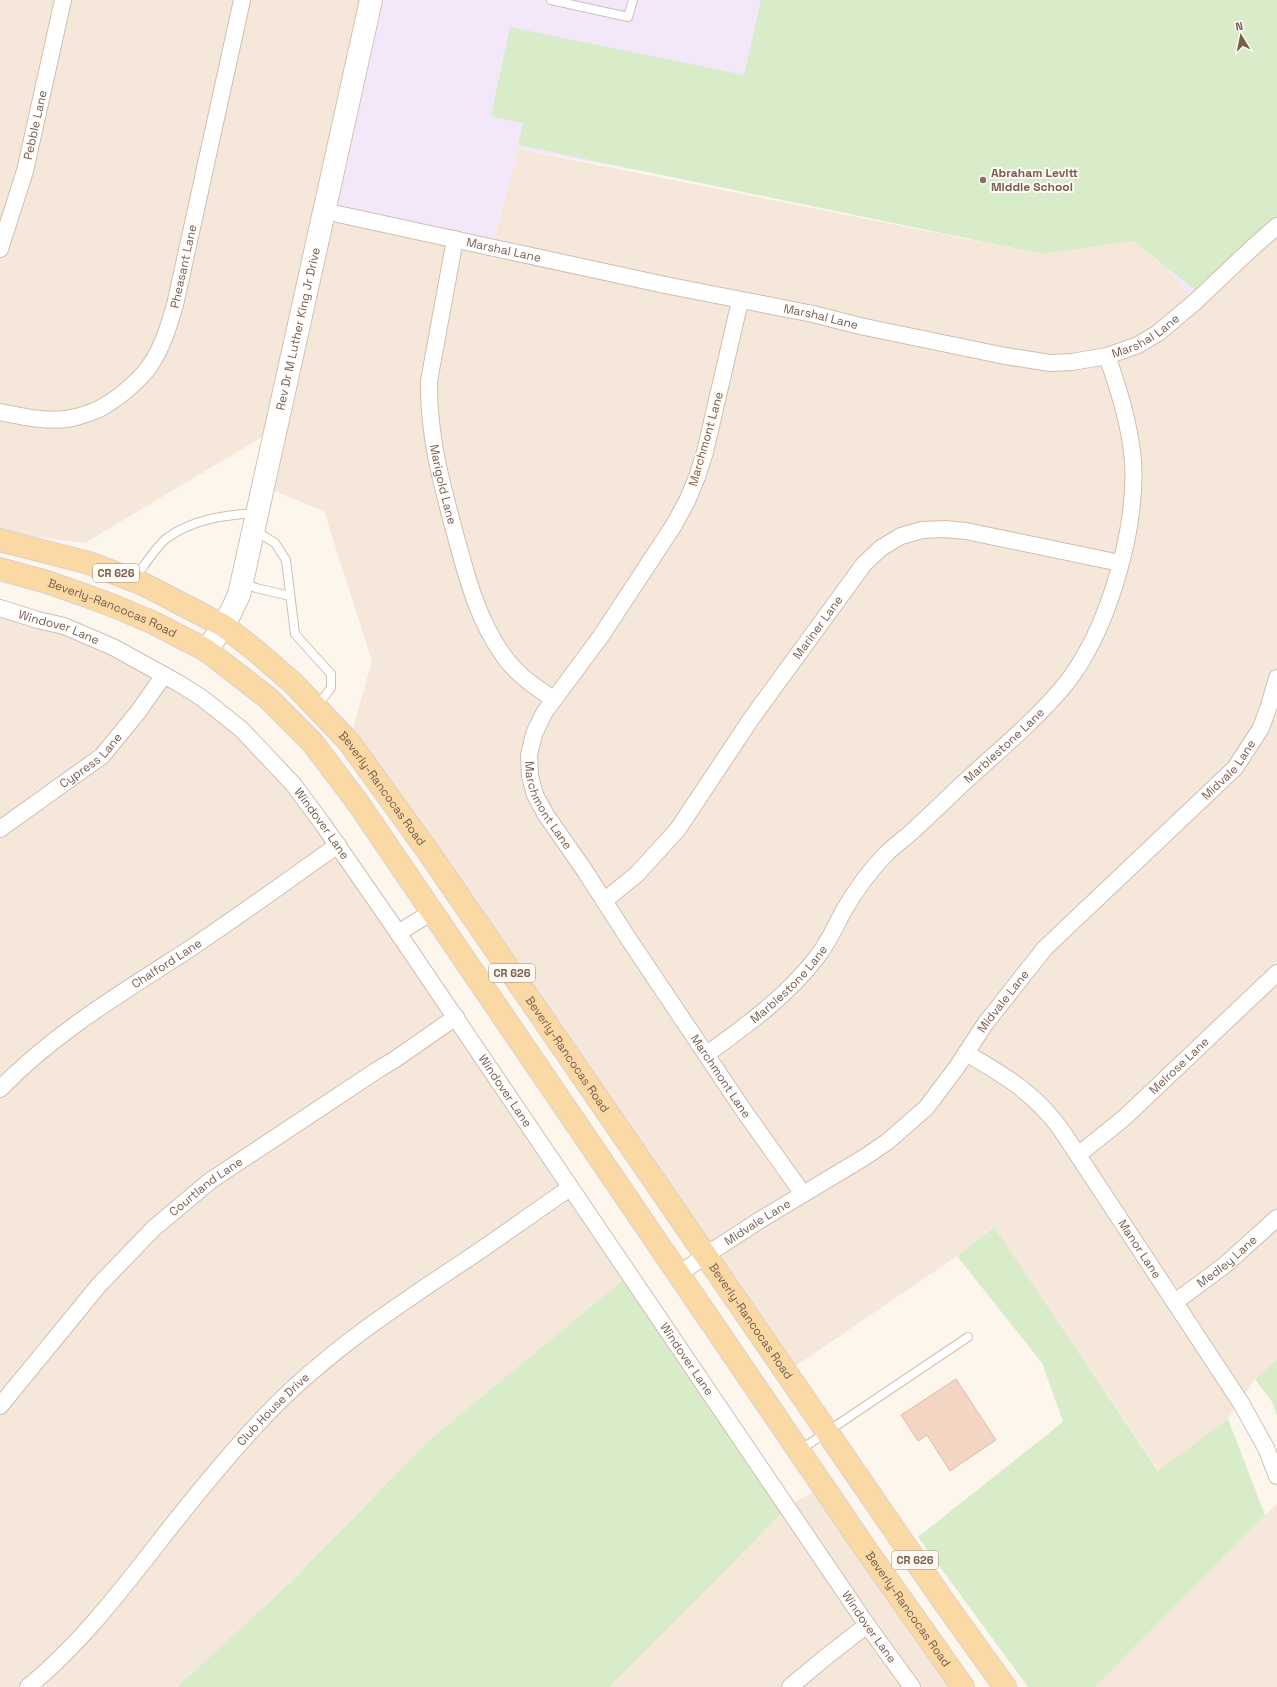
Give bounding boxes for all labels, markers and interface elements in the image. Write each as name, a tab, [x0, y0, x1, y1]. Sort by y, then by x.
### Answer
north arrow	[1221, 16, 1261, 56]
text: N	[1234, 19, 1244, 34]
street label: Pebble Lane	[20, 89, 51, 161]
place label: Abraham Levitt Middle School	[991, 165, 1078, 195]
marker: Abraham Levitt Middle School	[978, 175, 988, 185]
street label: Pheasant Lane	[166, 223, 200, 310]
street label: Marshal Lane	[465, 234, 543, 266]
street label: Rev Dr M Luther King Jr Drive	[272, 246, 324, 412]
street label: Marshal Lane	[782, 300, 860, 333]
street label: Marshal Lane	[1109, 310, 1183, 362]
street label: Marchmont Lane	[685, 390, 727, 488]
street label: Marigold Lane	[426, 443, 460, 526]
road number: CR 626	[93, 564, 139, 582]
street label: Beverly-Rancocas Road	[46, 575, 179, 641]
street label: Mariner Lane	[789, 592, 846, 662]
street label: Windover Lane	[16, 606, 102, 648]
street label: Marblestone Lane	[960, 704, 1048, 787]
street label: Beverly-Rancocas Road	[335, 728, 429, 849]
street label: Cypress Lane	[56, 730, 126, 792]
street label: Midvale Lane	[1198, 737, 1259, 803]
street label: Marchmont Lane	[521, 761, 576, 853]
street label: Windover Lane	[291, 785, 353, 863]
street label: Chalford Lane	[128, 935, 205, 992]
street label: Marblestone Lane	[747, 942, 831, 1027]
road number: CR 626	[489, 964, 535, 982]
street label: Midvale Lane	[974, 967, 1033, 1036]
street label: Beverly-Rancocas Road	[522, 993, 613, 1116]
street label: Marchmont Lane	[687, 1031, 755, 1121]
street label: Melrose Lane	[1146, 1034, 1212, 1098]
street label: Windover Lane	[475, 1051, 535, 1130]
street label: Courtland Lane	[166, 1154, 246, 1220]
street label: Midvale Lane	[721, 1195, 794, 1249]
street label: Manor Lane	[1114, 1216, 1165, 1282]
street label: Medley Lane	[1194, 1232, 1261, 1291]
street label: Beverly-Rancocas Road	[705, 1260, 797, 1383]
street label: Windover Lane	[656, 1320, 717, 1399]
street label: Club House Drive	[233, 1369, 313, 1449]
street label: Beverly-Rancocas Road	[862, 1548, 954, 1670]
road number: CR 626	[892, 1551, 938, 1569]
street label: Windover Lane	[838, 1588, 900, 1666]

